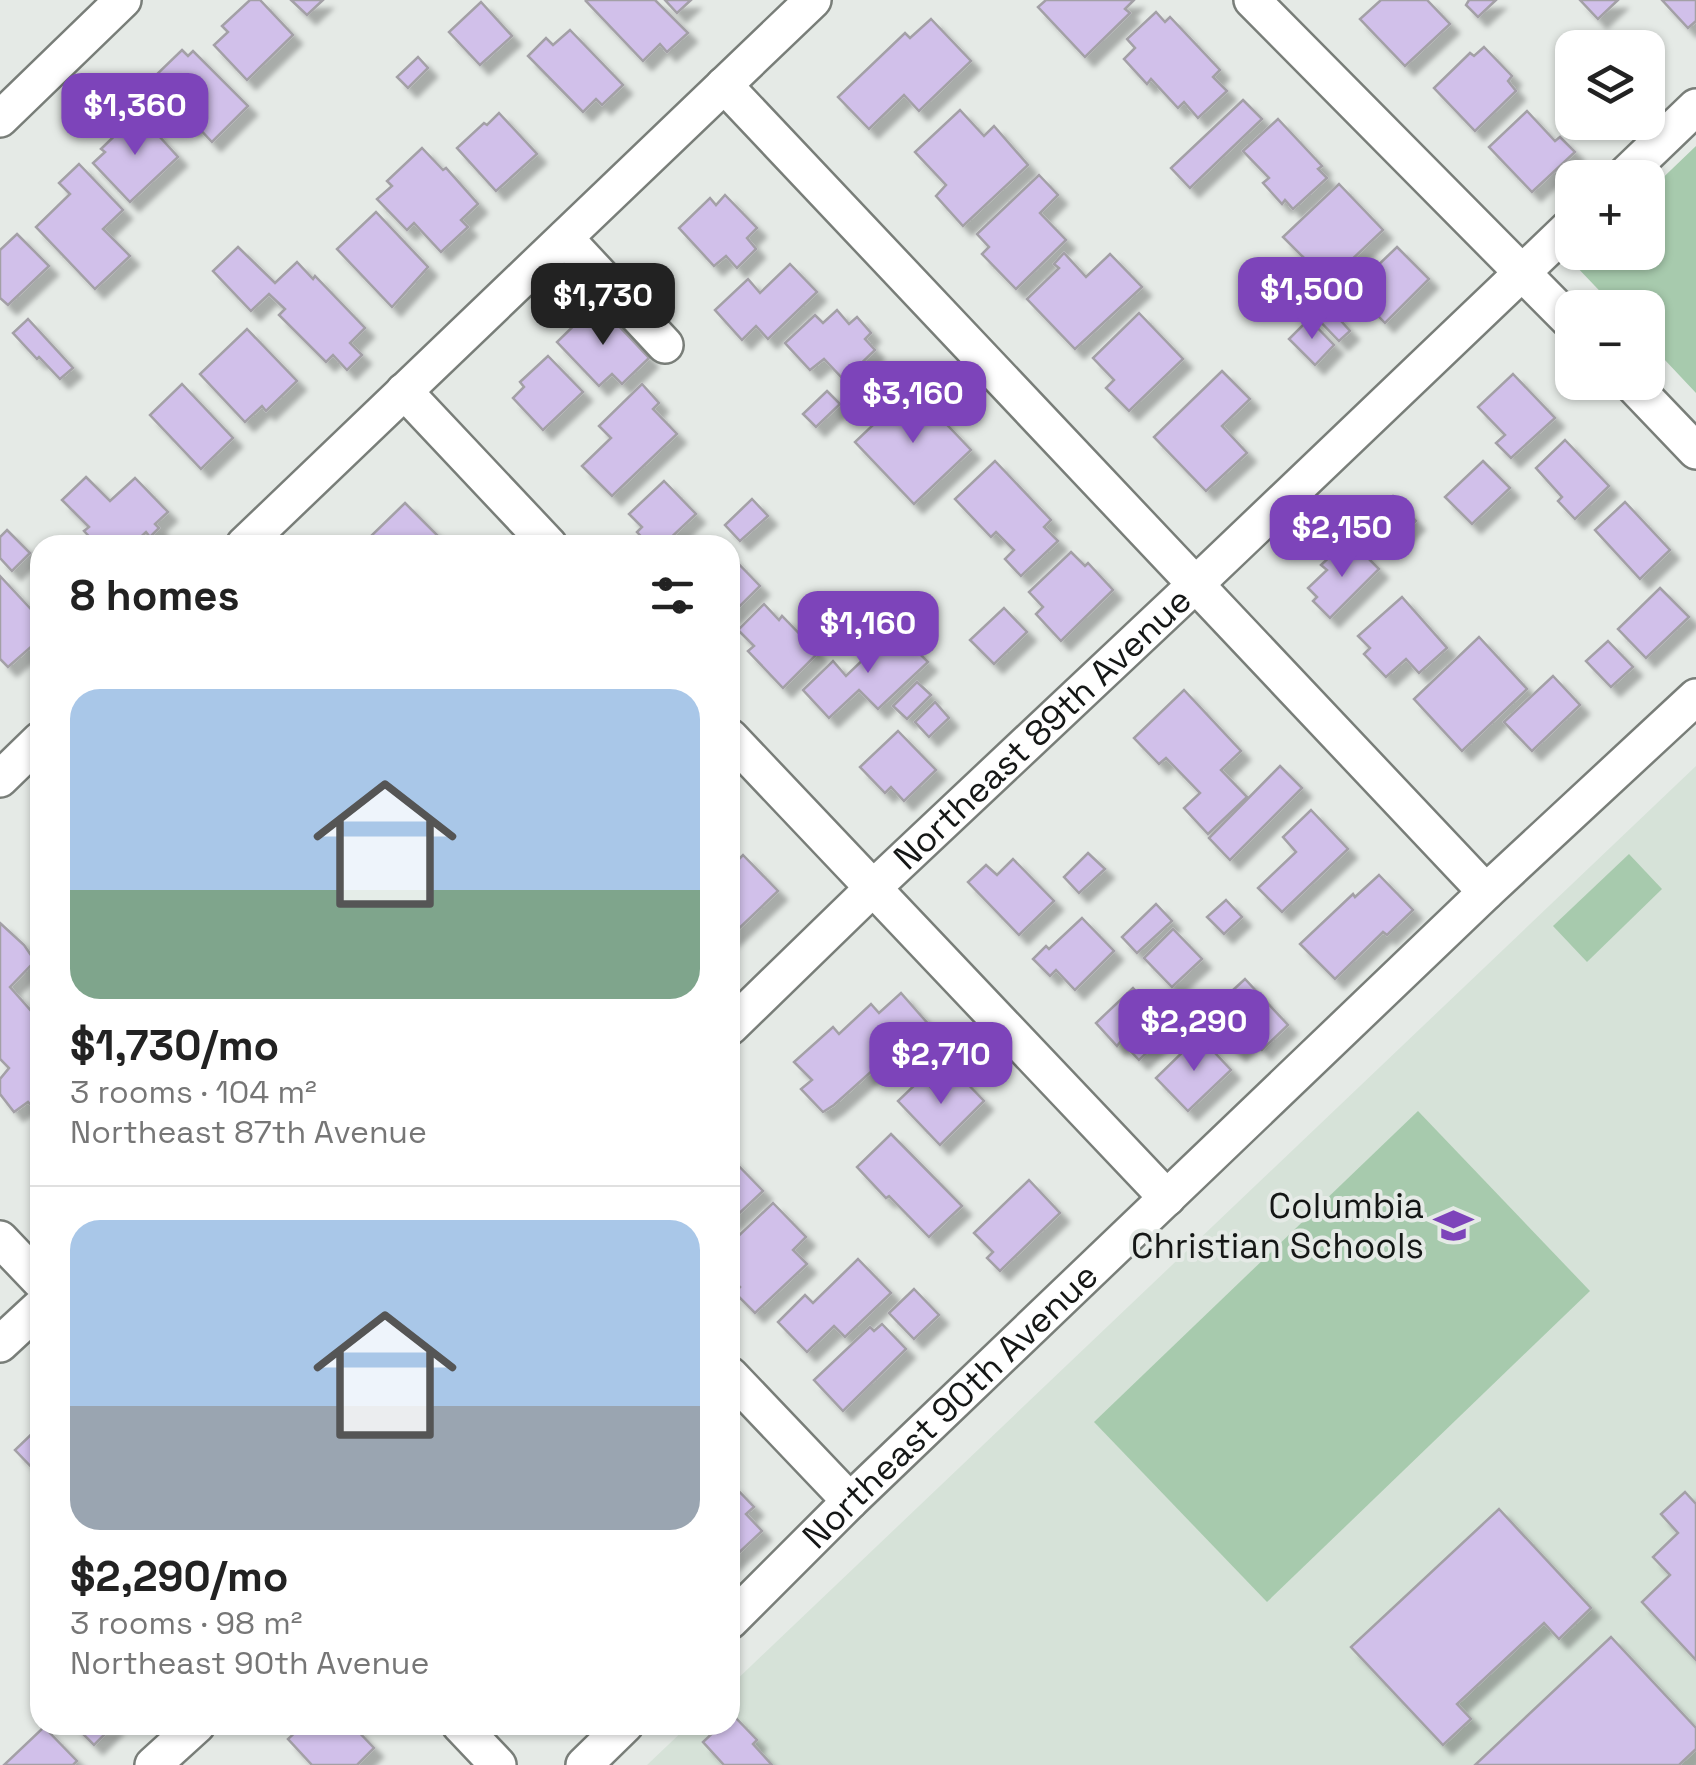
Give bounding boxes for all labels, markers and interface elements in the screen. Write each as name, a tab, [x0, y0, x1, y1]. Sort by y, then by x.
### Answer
map controls	[1555, 30, 1665, 400]
button: layers	[1555, 30, 1665, 140]
pin: $1,360	[54, 73, 216, 158]
text: $1,360	[83, 85, 187, 125]
button: +	[1555, 160, 1665, 270]
pin: $1,500	[1231, 257, 1393, 342]
pin: $1,730	[522, 263, 684, 348]
text: $1,500	[1260, 269, 1364, 309]
text: $1,730	[553, 275, 653, 315]
button: −	[1555, 290, 1665, 400]
pin: $3,160	[832, 361, 994, 446]
text: $3,160	[862, 373, 964, 413]
pin: $2,150	[1261, 495, 1423, 580]
text: $2,150	[1292, 507, 1392, 547]
icon: filters	[645, 568, 700, 623]
text: 8 homes	[70, 569, 240, 622]
street label: Northeast 89th Avenue	[884, 578, 1200, 879]
pin: $1,160	[787, 591, 949, 676]
text: $1,160	[820, 603, 916, 643]
icon: home	[295, 754, 475, 934]
pin: $2,290	[1113, 989, 1275, 1074]
text: $2,290	[1140, 1001, 1248, 1041]
text: $1,730/mo	[70, 1019, 279, 1072]
pin: $2,710	[860, 1022, 1022, 1107]
text: $2,710	[891, 1034, 991, 1074]
text: 3 rooms · 104 m²	[70, 1072, 317, 1112]
text: Northeast 87th Avenue	[70, 1112, 427, 1152]
place label: Columbia Christian Schools	[1131, 1184, 1424, 1268]
school or university icon: Columbia Christian Schools	[1433, 1205, 1475, 1247]
street label: Northeast 90th Avenue	[793, 1253, 1107, 1558]
icon: home	[295, 1285, 475, 1465]
text: $2,290/mo	[70, 1550, 289, 1603]
text: 3 rooms · 98 m²	[70, 1603, 302, 1643]
text: Northeast 90th Avenue	[70, 1643, 429, 1683]

